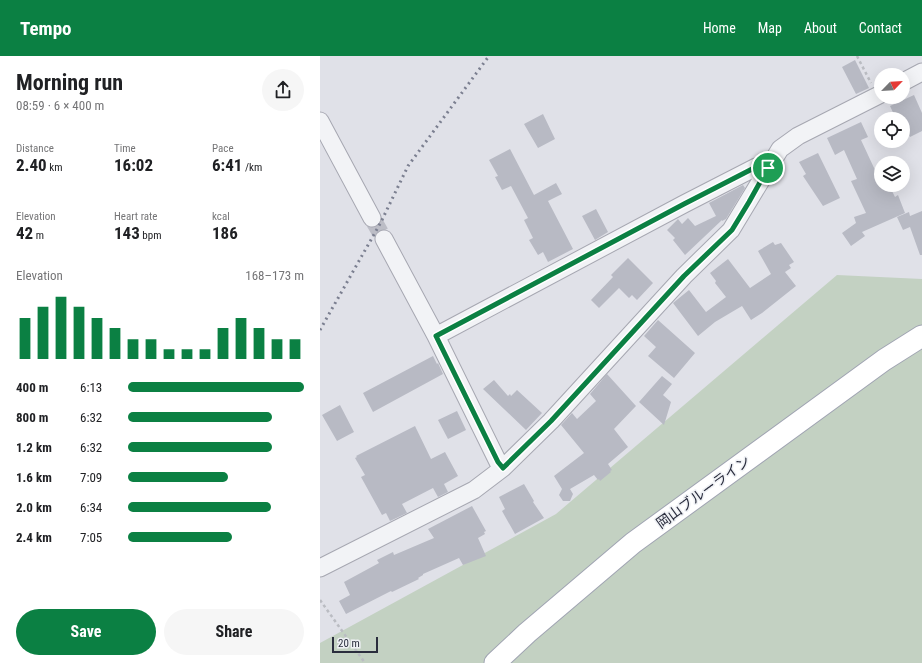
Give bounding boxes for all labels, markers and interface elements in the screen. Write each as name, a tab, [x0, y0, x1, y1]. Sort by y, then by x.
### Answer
text: Tempo	[20, 17, 72, 40]
text: Home	[703, 20, 736, 36]
text: Map	[758, 20, 782, 36]
text: About	[804, 20, 837, 36]
text: Contact	[859, 20, 902, 36]
north arrow	[874, 68, 910, 104]
map controls	[874, 68, 910, 192]
button: share	[262, 69, 304, 111]
text: Morning run	[16, 70, 123, 95]
text: 08:59 · 6 × 400 m	[16, 98, 104, 113]
button: locate	[874, 112, 910, 148]
text: Distance	[16, 142, 54, 155]
text: Time	[114, 142, 136, 155]
text: Pace	[212, 142, 234, 155]
pin	[751, 151, 785, 185]
text: 2.40	[16, 155, 47, 175]
text: 16:02	[114, 155, 153, 175]
text: 6:41	[212, 155, 242, 175]
button: layers	[874, 156, 910, 192]
icon: arrive	[757, 157, 779, 179]
text: km	[47, 161, 62, 174]
text: /km	[242, 161, 262, 174]
text: Elevation	[16, 210, 56, 223]
text: Heart rate	[114, 210, 157, 223]
text: kcal	[212, 210, 230, 223]
text: 42	[16, 223, 33, 243]
text: 143	[114, 223, 140, 243]
text: 186	[212, 223, 238, 243]
text: m	[33, 229, 44, 242]
text: bpm	[140, 229, 161, 242]
text: Elevation	[16, 268, 63, 283]
text: 168–173 m	[245, 268, 304, 283]
text: 400 m	[16, 380, 48, 395]
text: 6:13	[80, 380, 102, 395]
text: 800 m	[16, 410, 48, 425]
text: 6:32	[80, 410, 102, 425]
text: 1.2 km	[16, 440, 52, 455]
text: 6:32	[80, 440, 102, 455]
street label: 岡山ブルーライン	[653, 453, 753, 531]
text: 1.6 km	[16, 470, 52, 485]
text: 7:09	[80, 470, 102, 485]
text: 2.0 km	[16, 500, 52, 515]
text: 6:34	[80, 500, 102, 515]
text: 2.4 km	[16, 530, 52, 545]
text: 7:05	[80, 530, 102, 545]
button: Save	[16, 609, 156, 655]
button: Share	[164, 609, 304, 655]
scale bar	[332, 635, 378, 654]
text: 20 m	[338, 637, 360, 650]

